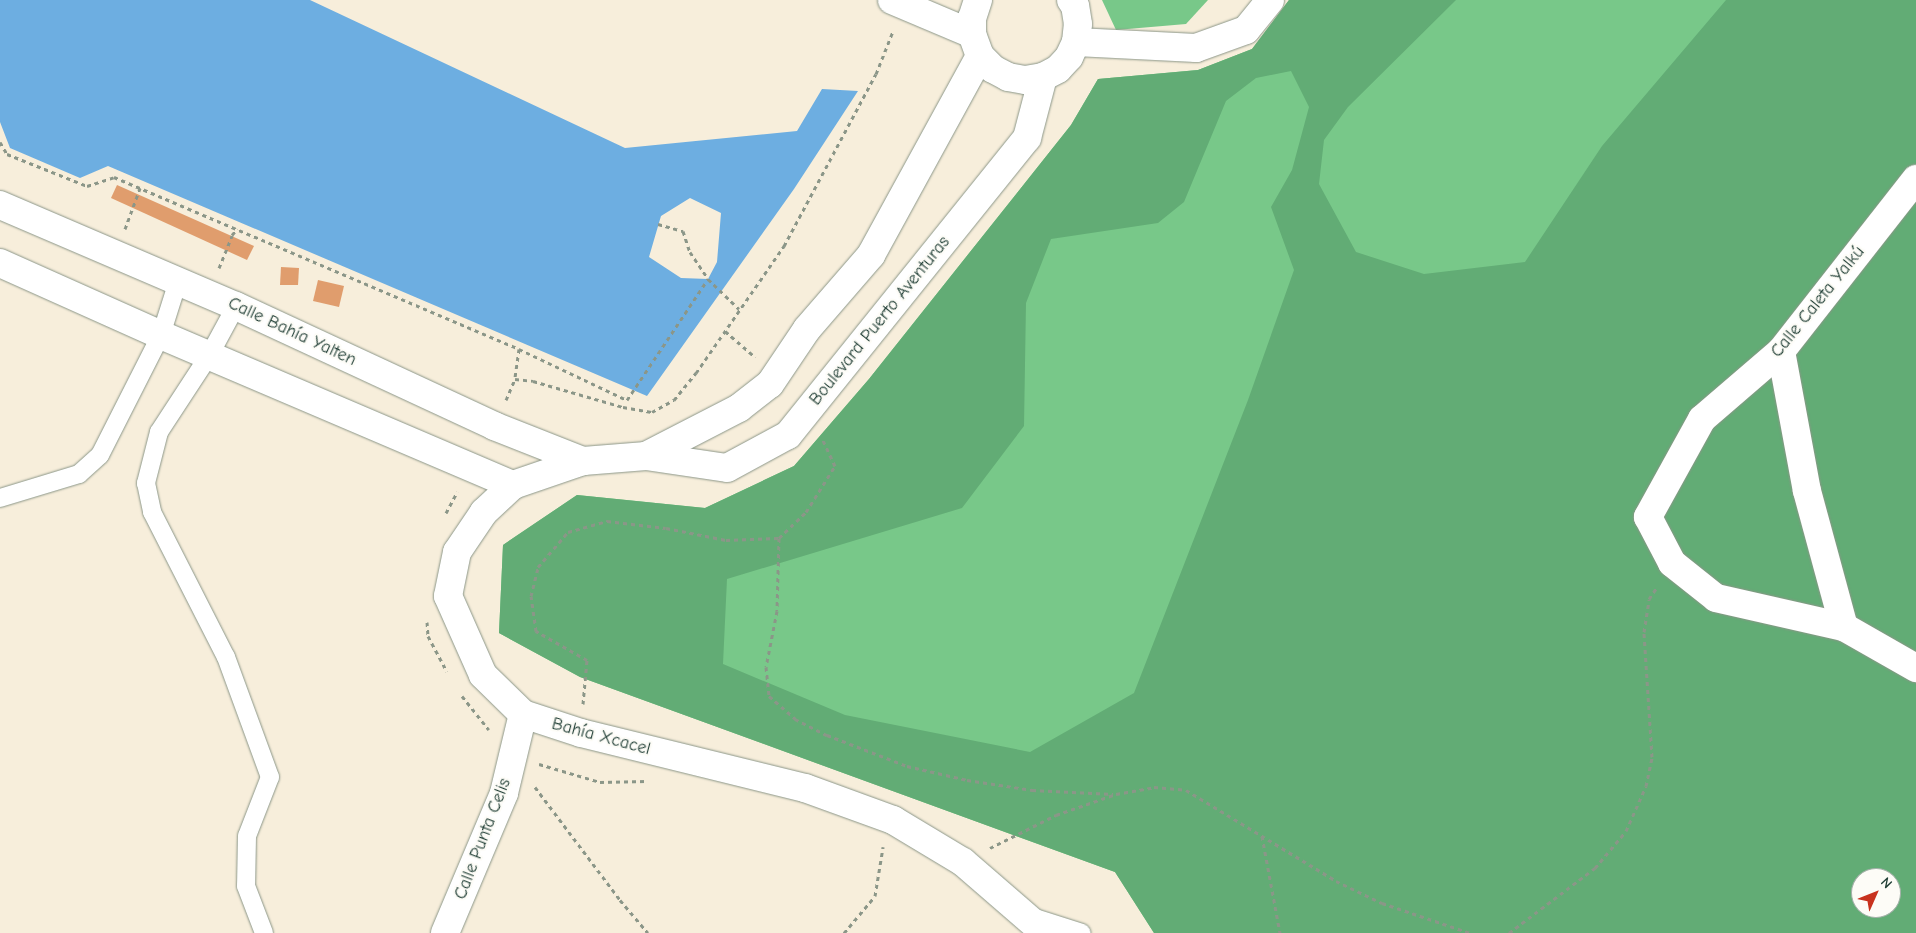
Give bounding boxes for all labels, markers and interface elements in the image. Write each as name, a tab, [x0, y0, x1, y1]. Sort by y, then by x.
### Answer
street label: Boulevard Puerto Aventuras	[805, 232, 955, 410]
street label: Calle Caleta Yalkú	[1766, 242, 1870, 362]
street label: Calle Bahía Yalten	[224, 293, 360, 371]
street label: Bahía Xcacel	[549, 713, 653, 761]
street label: Calle Punta Celis	[450, 775, 516, 903]
north arrow	[1851, 868, 1901, 918]
text: N	[1877, 874, 1896, 892]

